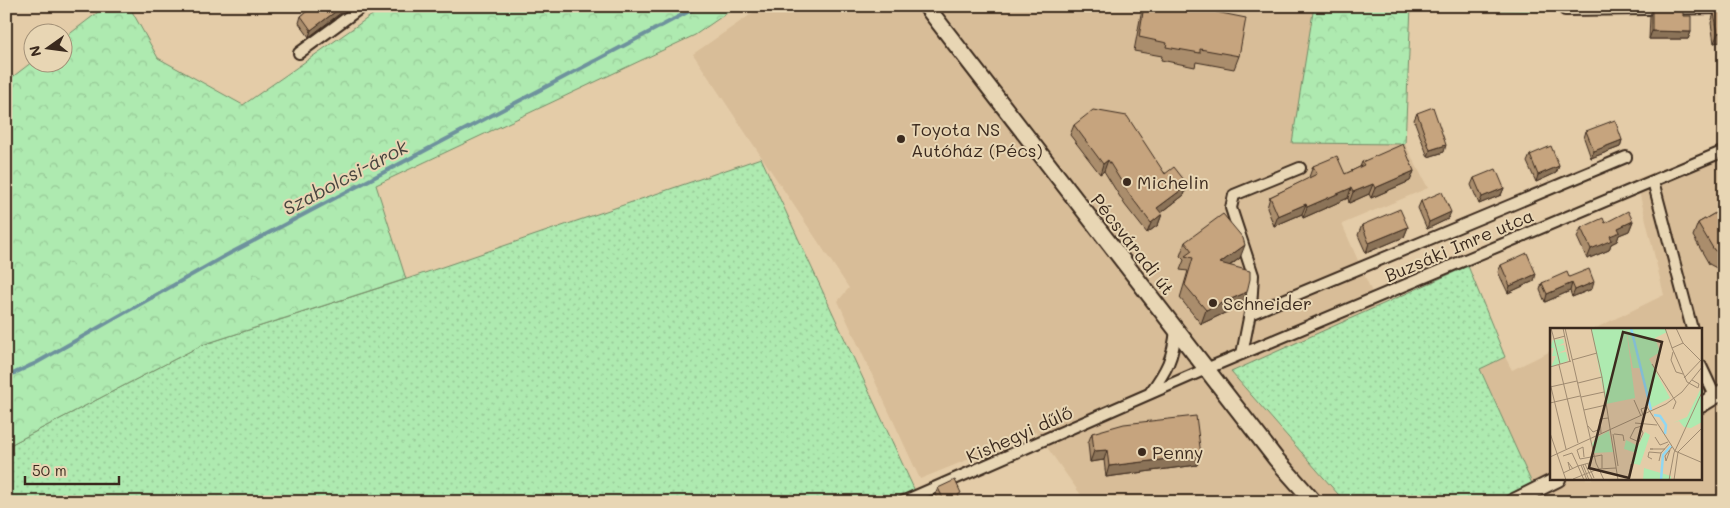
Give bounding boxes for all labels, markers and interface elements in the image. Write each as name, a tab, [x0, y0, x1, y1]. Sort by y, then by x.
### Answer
north arrow	[22, 22, 72, 72]
text: N	[24, 44, 45, 59]
place label: Toyota NS Autóház (Pécs)	[911, 117, 1043, 162]
water label: Szabolcsi-árok	[278, 133, 413, 220]
marker: Toyota NS Autóház (Pécs)	[895, 133, 907, 145]
place label: Michelin	[1137, 170, 1209, 194]
marker: Michelin	[1121, 176, 1133, 188]
street label: Pécsváradi út	[1086, 188, 1180, 300]
street label: Buzsáki Imre utca	[1381, 203, 1537, 287]
place label: Schneider	[1223, 291, 1312, 315]
marker: Schneider	[1207, 297, 1219, 309]
inset map	[1550, 328, 1702, 480]
street label: Kishegyi dűlő	[962, 400, 1076, 468]
place label: Penny	[1152, 440, 1203, 464]
marker: Penny	[1136, 446, 1148, 458]
scale bar	[25, 453, 119, 485]
text: 50 m	[32, 460, 67, 480]

